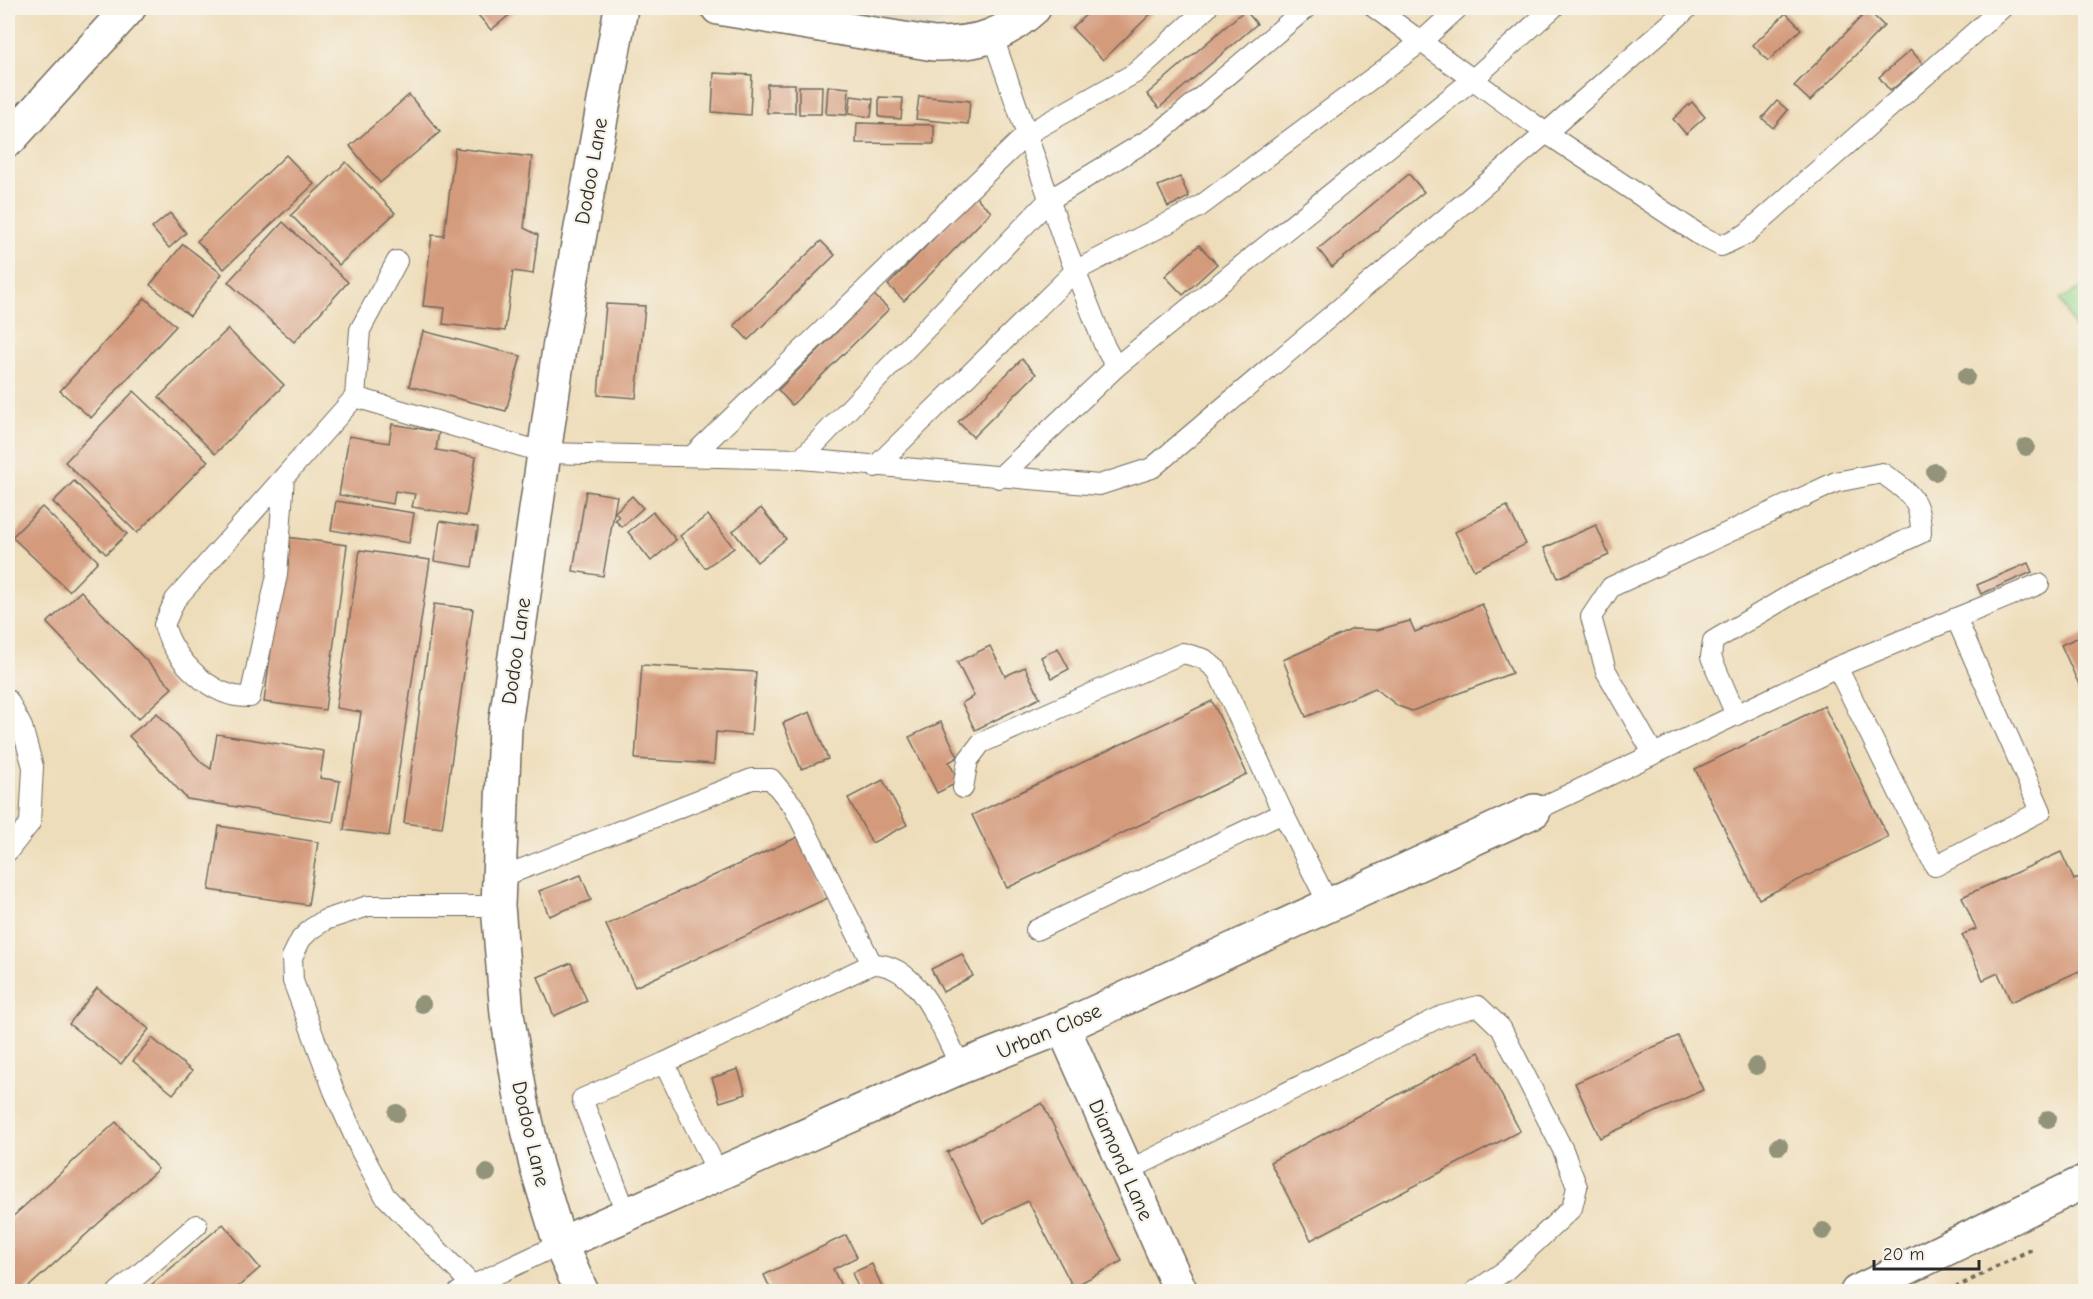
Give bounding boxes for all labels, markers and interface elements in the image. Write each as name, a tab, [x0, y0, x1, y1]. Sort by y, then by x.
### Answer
street label: Dodoo Lane	[570, 116, 612, 226]
street label: Dodoo Lane	[497, 596, 535, 706]
street label: Urban Close	[993, 998, 1105, 1064]
street label: Dodoo Lane	[507, 1079, 555, 1189]
street label: Diamond Lane	[1084, 1096, 1158, 1224]
scale bar	[1874, 1233, 1979, 1271]
text: 20 m	[1883, 1244, 1924, 1265]

